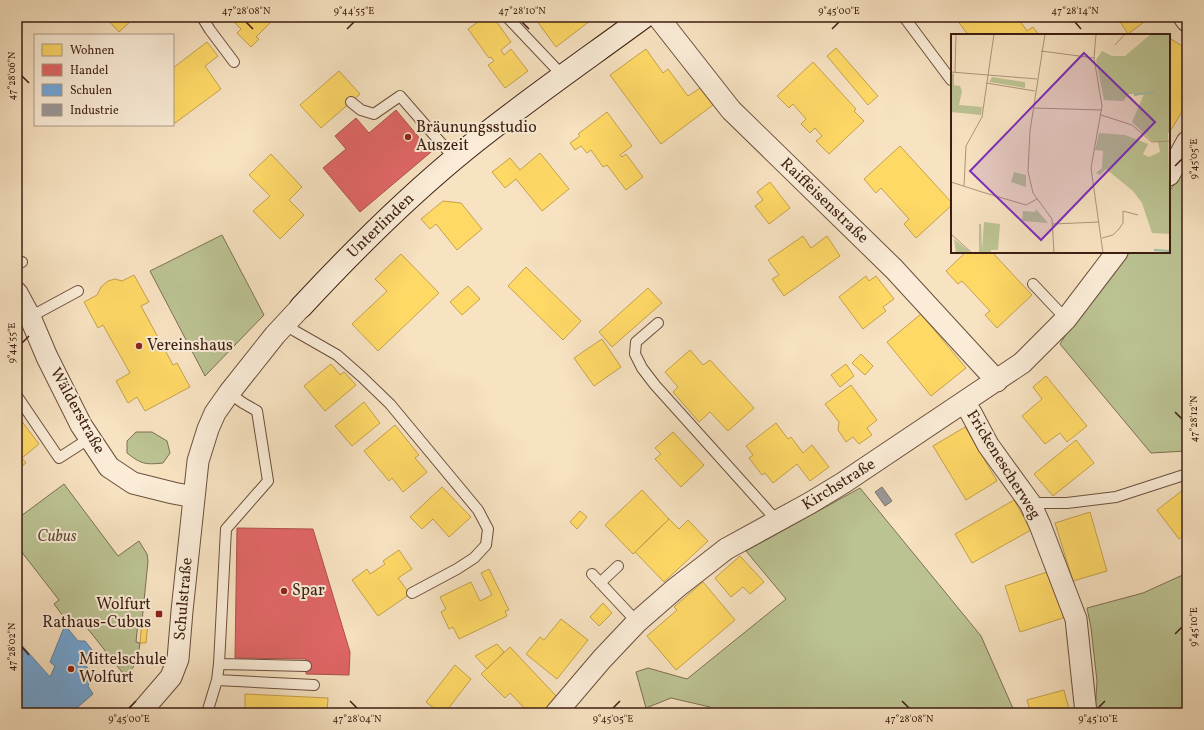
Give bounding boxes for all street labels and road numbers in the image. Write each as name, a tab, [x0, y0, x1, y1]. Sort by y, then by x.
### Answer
street label: Raiffeisenstraße	[775, 153, 873, 249]
street label: Unterlinden	[343, 188, 419, 264]
street label: Wälderstraße	[44, 364, 110, 458]
street label: Frickenescherweg	[960, 406, 1046, 524]
street label: Kirchstraße	[798, 454, 880, 516]
street label: Schulstraße	[169, 557, 199, 641]

